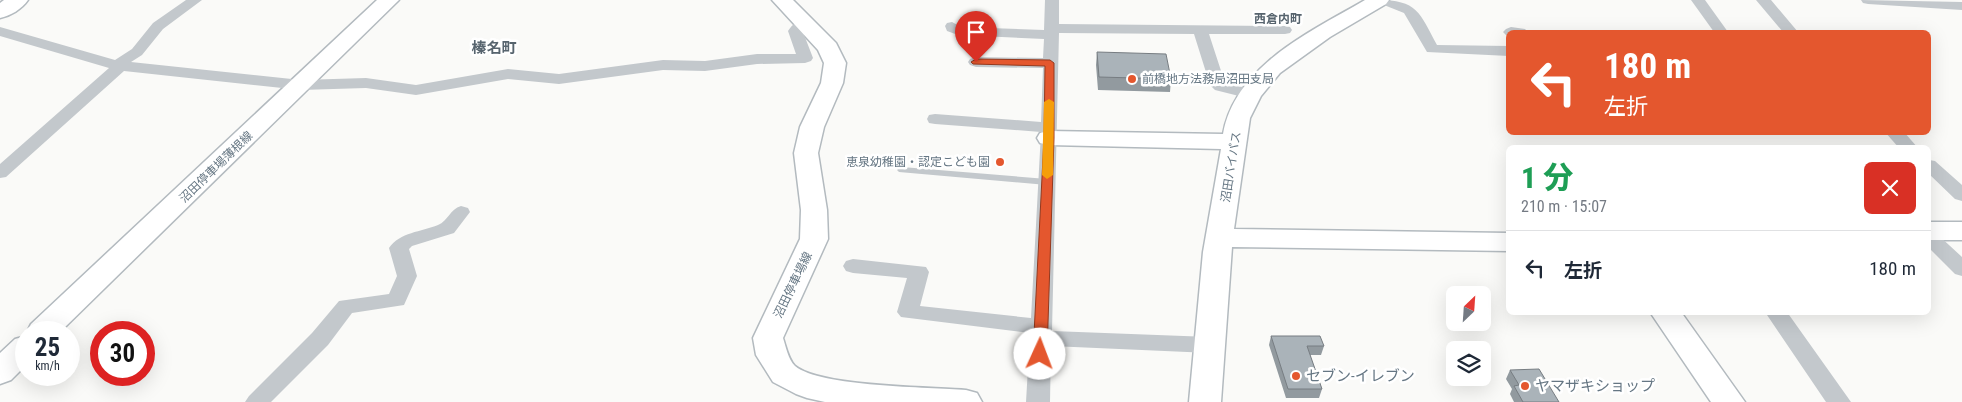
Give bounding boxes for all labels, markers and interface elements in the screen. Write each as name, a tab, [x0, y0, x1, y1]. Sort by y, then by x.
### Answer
pin	[955, 11, 997, 62]
district label: 西倉内町	[1254, 12, 1302, 26]
icon: arrive	[962, 18, 990, 46]
district label: 榛名町	[471, 39, 517, 57]
text: 180 m	[1604, 46, 1691, 87]
icon: left	[1521, 50, 1586, 115]
place label: 前橋地方法務局沼田支局	[1142, 72, 1274, 86]
marker: 前橋地方法務局沼田支局	[1126, 73, 1138, 85]
text: 左折	[1604, 94, 1648, 119]
street label: 沼田停車場薄根線	[177, 129, 255, 205]
street label: 沼田バイパス	[1218, 130, 1244, 204]
place label: 恵泉幼稚園・認定こども園	[846, 155, 990, 169]
marker: 恵泉幼稚園・認定こども園	[994, 156, 1006, 168]
text: 1 分	[1521, 160, 1573, 195]
button: close	[1864, 162, 1916, 214]
text: 210 m · 15:07	[1521, 197, 1607, 216]
street label: 沼田停車場線	[771, 250, 815, 320]
icon: left	[1521, 254, 1549, 282]
text: 180 m	[1869, 257, 1916, 280]
text: 左折	[1564, 259, 1602, 282]
north arrow	[1446, 286, 1491, 331]
map controls	[1446, 286, 1491, 386]
speed limit sign: 30	[90, 321, 155, 386]
position arrow	[1013, 327, 1065, 379]
text: 25	[35, 333, 60, 362]
button: layers	[1446, 341, 1491, 386]
text: km/h	[35, 359, 60, 373]
place label: セブン-イレブン	[1306, 367, 1415, 385]
marker: セブン-イレブン	[1290, 370, 1302, 382]
place label: ヤマザキショップ	[1535, 377, 1655, 395]
marker: ヤマザキショップ	[1519, 380, 1531, 392]

